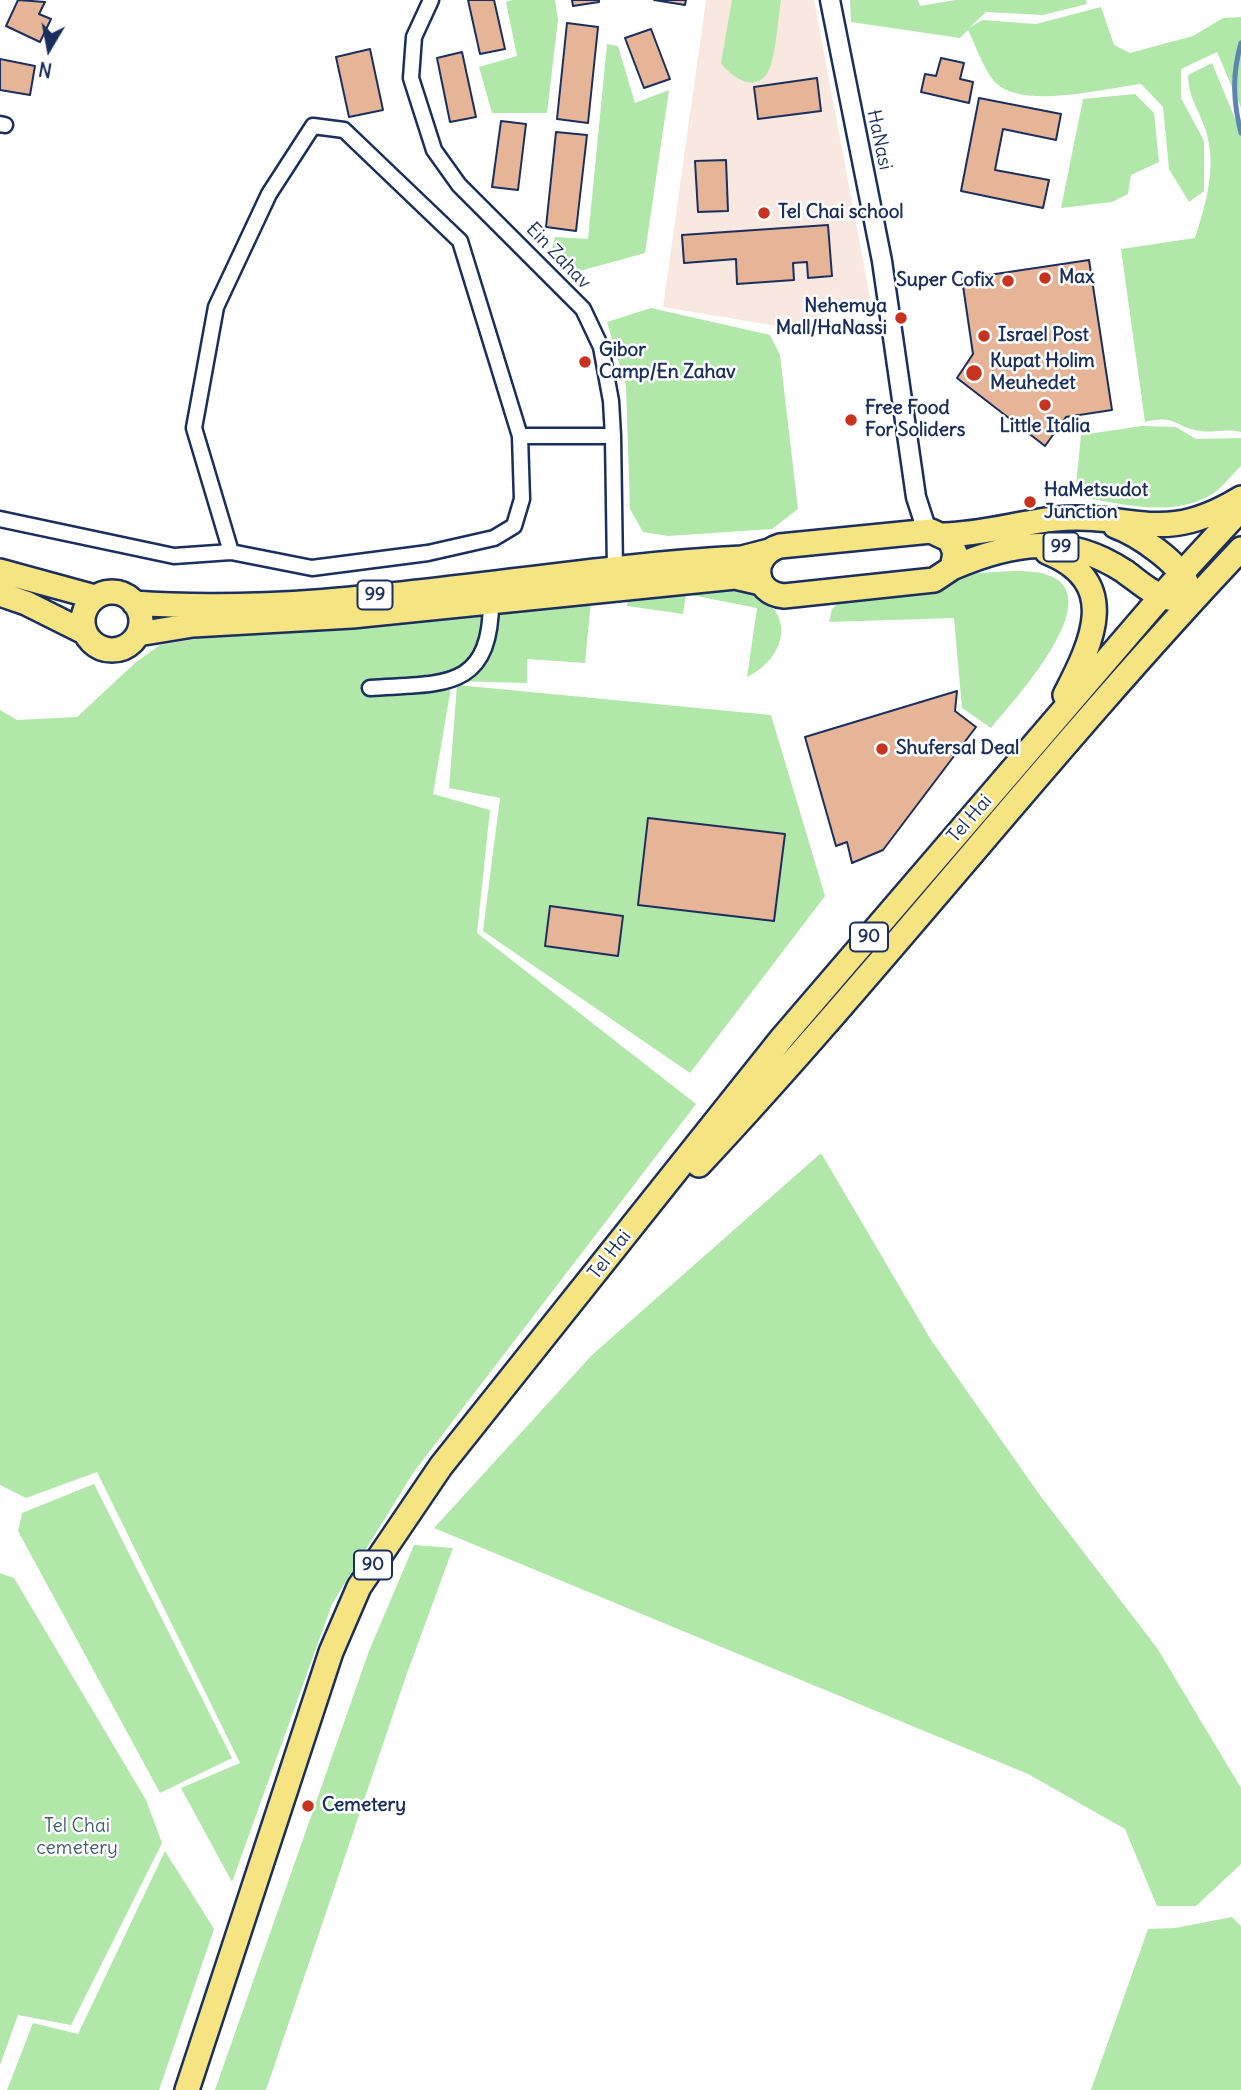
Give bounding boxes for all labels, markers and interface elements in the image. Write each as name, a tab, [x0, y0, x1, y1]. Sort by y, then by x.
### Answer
north arrow	[14, 14, 84, 84]
text: N	[37, 57, 54, 83]
street label: HaNasi	[862, 108, 896, 172]
place label: Tel Chai school	[778, 202, 904, 224]
marker: Tel Chai school	[756, 205, 772, 221]
street label: Ein Zahav	[521, 218, 595, 294]
place label: Max	[1059, 267, 1094, 289]
place label: Super Cofix	[896, 270, 994, 292]
marker: Max	[1037, 270, 1053, 286]
marker: Super Cofix	[1000, 273, 1016, 289]
place label: Nehemya Mall/HaNassi	[776, 296, 887, 340]
marker: Nehemya Mall/HaNassi	[893, 310, 909, 326]
place label: Israel Post	[998, 325, 1089, 347]
marker: Israel Post	[976, 328, 992, 344]
place label: Gibor Camp/En Zahav	[599, 340, 736, 384]
place label: Kupat Holim Meuhedet	[990, 351, 1095, 395]
marker: Gibor Camp/En Zahav	[577, 354, 593, 370]
marker: Kupat Holim Meuhedet	[964, 363, 984, 383]
marker: Little Italia	[1037, 397, 1053, 413]
place label: Free Food For Soliders	[865, 398, 965, 442]
marker: Free Food For Soliders	[843, 412, 859, 428]
place label: Little Italia	[1000, 416, 1090, 438]
place label: HaMetsudot Junction	[1044, 480, 1148, 524]
marker: HaMetsudot Junction	[1022, 494, 1038, 510]
road number: 99	[1044, 532, 1078, 562]
road number: 99	[358, 580, 392, 610]
place label: Shufersal Deal	[896, 738, 1019, 760]
marker: Shufersal Deal	[874, 741, 890, 757]
street label: Tel Hai	[943, 790, 997, 848]
road number: 90	[850, 922, 888, 952]
street label: Tel Hai	[584, 1226, 636, 1284]
road number: 90	[354, 1550, 392, 1580]
place label: Cemetery	[322, 1795, 406, 1817]
marker: Cemetery	[300, 1798, 316, 1814]
park label: Tel Chai cemetery	[36, 1816, 118, 1860]

